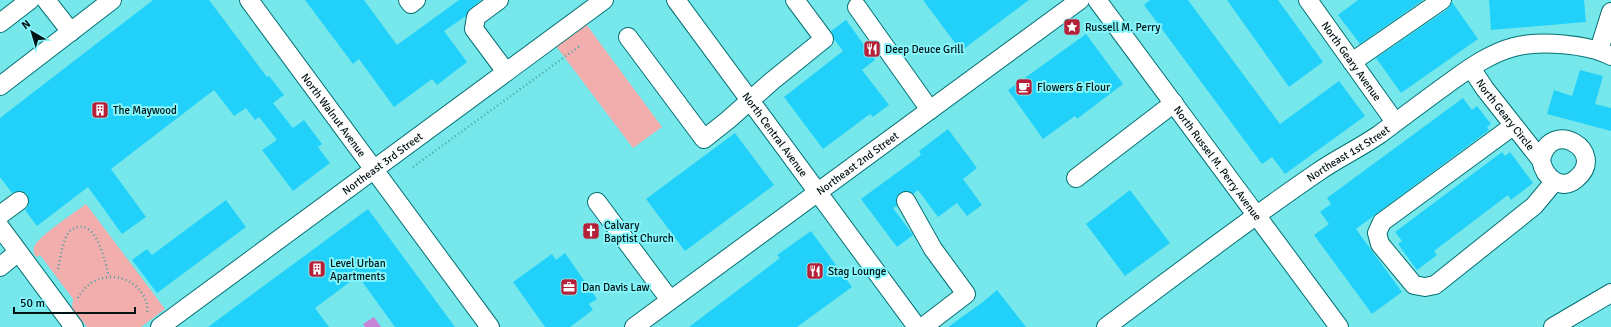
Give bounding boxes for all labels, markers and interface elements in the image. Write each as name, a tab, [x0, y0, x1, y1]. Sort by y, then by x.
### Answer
north arrow	[12, 12, 52, 52]
text: N	[19, 17, 33, 32]
place icon: Russell M. Perry	[1062, 17, 1082, 37]
street label: North Geary Avenue	[1318, 19, 1384, 104]
place label: Russell M. Perry	[1085, 21, 1161, 34]
restaurant icon: Deep Deuce Grill	[862, 39, 882, 59]
place label: Deep Deuce Grill	[885, 43, 964, 56]
street label: North Walnut Avenue	[298, 71, 368, 160]
cafe icon: Flowers & Flour	[1014, 77, 1034, 97]
street label: North Geary Circle	[1473, 77, 1537, 153]
place label: Flowers & Flour	[1037, 81, 1110, 94]
street label: North Central Avenue	[739, 90, 810, 179]
building icon: The Maywood	[90, 100, 110, 120]
place label: The Maywood	[113, 104, 177, 117]
street label: North Russel M. Perry Avenue	[1171, 104, 1264, 223]
street label: Northeast 1st Street	[1304, 123, 1393, 185]
street label: Northeast 2nd Street	[814, 129, 901, 198]
street label: Northeast 3rd Street	[340, 130, 425, 198]
place label: Calvary Baptist Church	[604, 219, 674, 245]
church icon: Calvary Baptist Church	[581, 221, 601, 241]
place label: Level Urban Apartments	[330, 257, 386, 283]
building icon: Level Urban Apartments	[307, 259, 327, 279]
restaurant icon: Stag Lounge	[805, 261, 825, 281]
place label: Stag Lounge	[828, 265, 886, 278]
office icon: Dan Davis Law	[559, 277, 579, 297]
place label: Dan Davis Law	[582, 281, 650, 294]
scale bar	[14, 289, 135, 315]
text: 50 m	[20, 296, 45, 311]

